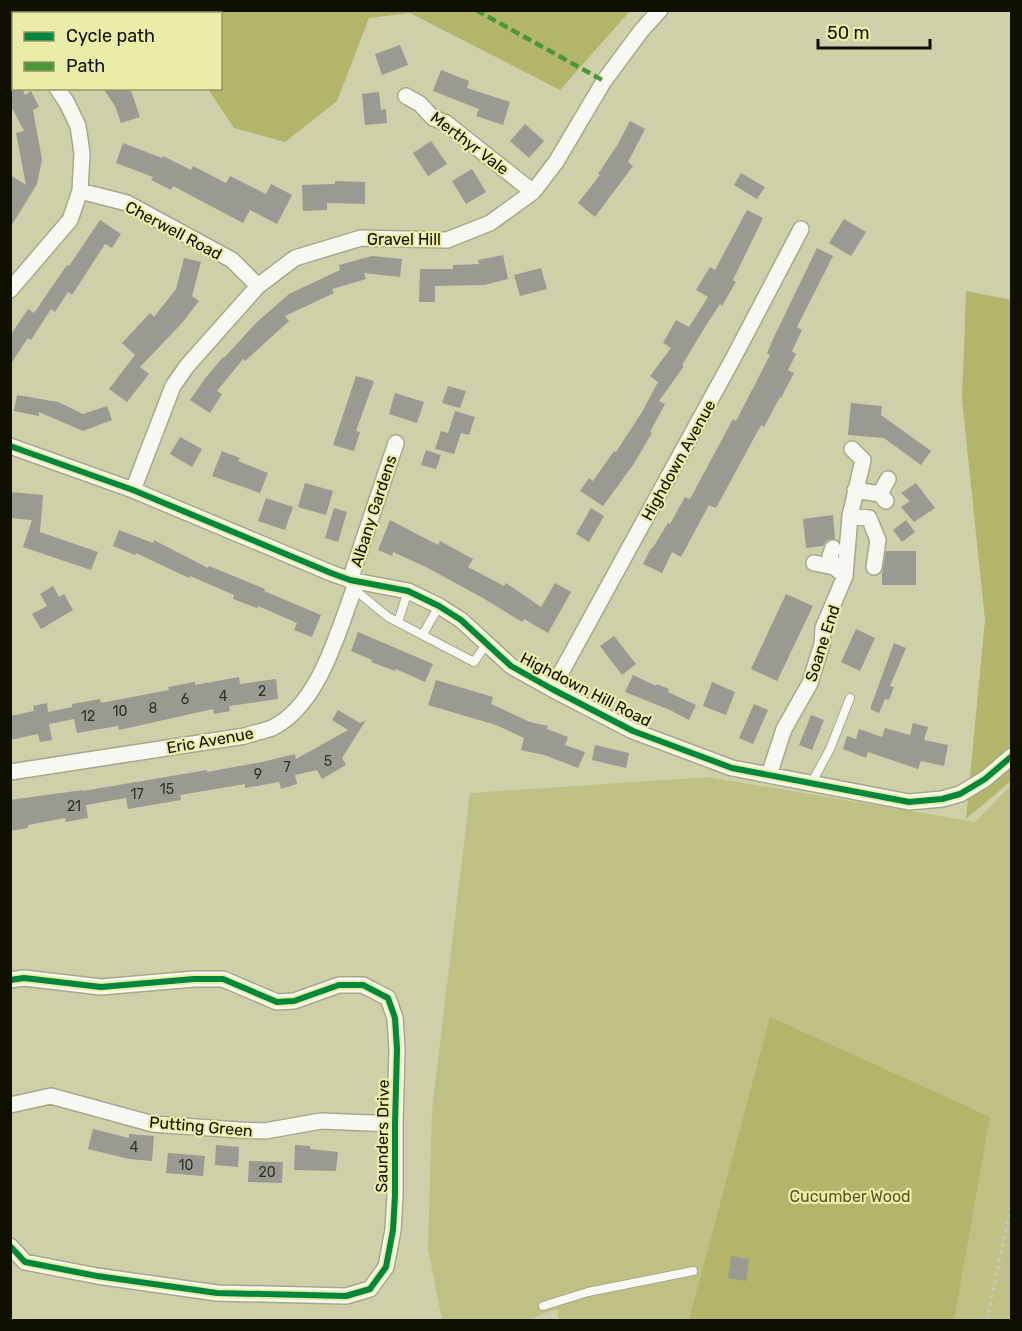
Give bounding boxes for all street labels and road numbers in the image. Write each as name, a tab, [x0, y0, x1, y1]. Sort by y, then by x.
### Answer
street label: Merthyr Vale	[427, 108, 512, 179]
street label: Cherwell Road	[122, 197, 225, 264]
street label: Gravel Hill	[367, 230, 441, 249]
street label: Highdown Avenue	[637, 397, 720, 524]
street label: Albany Gardens	[346, 453, 401, 570]
street label: Soane End	[801, 602, 844, 684]
street label: Highdown Hill Road	[517, 648, 654, 731]
street label: Eric Avenue	[165, 723, 255, 757]
street label: Saunders Drive	[372, 1079, 393, 1193]
street label: Putting Green	[148, 1113, 254, 1140]

